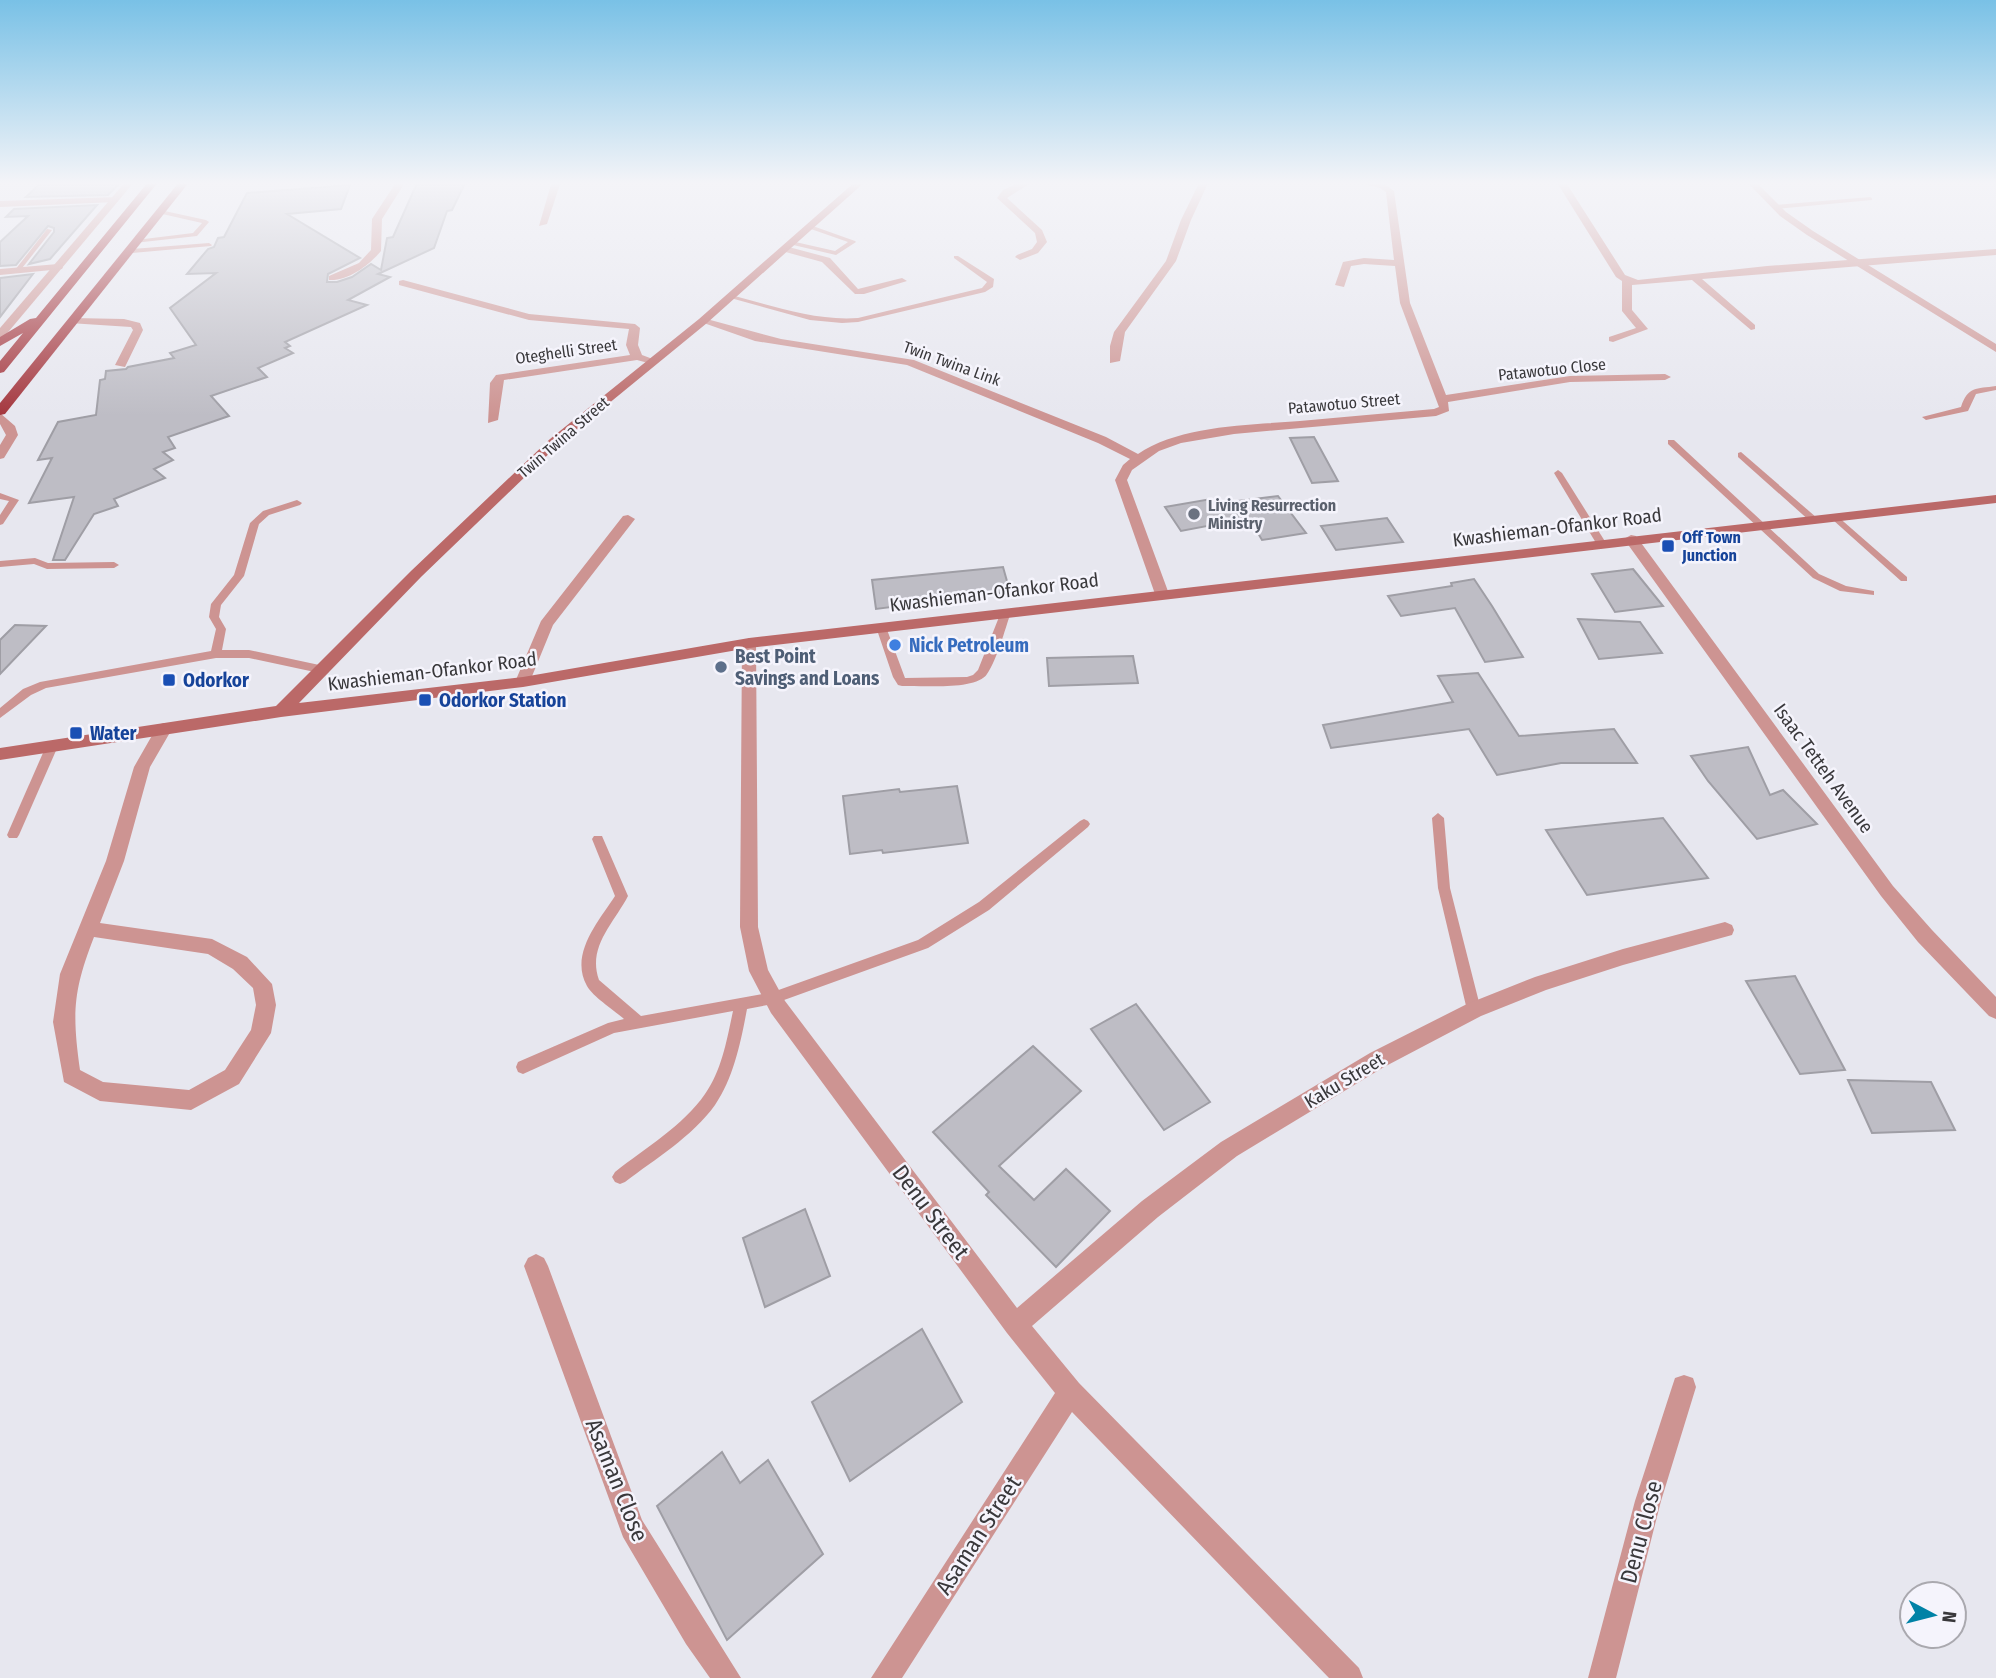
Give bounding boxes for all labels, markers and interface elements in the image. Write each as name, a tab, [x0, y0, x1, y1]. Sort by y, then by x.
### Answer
street label: Oteghelli Street	[514, 335, 619, 368]
street label: Twin Twina Link	[901, 337, 1004, 390]
street label: Patawotuo Close	[1497, 354, 1607, 385]
street label: Patawotuo Street	[1287, 389, 1402, 418]
street label: Twin Twina Street	[514, 392, 613, 482]
place label: Living Resurrection Ministry	[1208, 496, 1336, 533]
street label: Kwashieman-Ofankor Road	[1451, 503, 1663, 552]
marker: Living Resurrection Ministry	[1186, 506, 1202, 522]
place label: Off Town Junction	[1681, 528, 1741, 565]
marker: Off Town Junction	[1660, 538, 1676, 554]
street label: Kwashieman-Ofankor Road	[888, 568, 1100, 617]
place label: Nick Petroleum	[909, 634, 1029, 657]
marker: Nick Petroleum	[887, 637, 903, 653]
place label: Best Point Savings and Loans	[735, 645, 880, 690]
street label: Kwashieman-Ofankor Road	[326, 647, 538, 696]
marker: Best Point Savings and Loans	[713, 659, 729, 675]
place label: Odorkor	[183, 669, 250, 692]
marker: Odorkor	[161, 672, 177, 688]
place label: Odorkor Station	[439, 689, 566, 712]
marker: Odorkor Station	[417, 692, 433, 708]
street label: Isaac Tetteh Avenue	[1769, 699, 1878, 837]
place label: Water	[90, 722, 138, 745]
marker: Water	[68, 725, 84, 741]
street label: Kaku Street	[1300, 1047, 1389, 1113]
street label: Denu Street	[886, 1159, 976, 1265]
street label: Asaman Close	[580, 1414, 654, 1546]
street label: Asaman Street	[929, 1470, 1027, 1600]
street label: Denu Close	[1614, 1478, 1668, 1586]
north arrow	[1898, 1580, 1968, 1650]
text: N	[1937, 1610, 1961, 1624]

